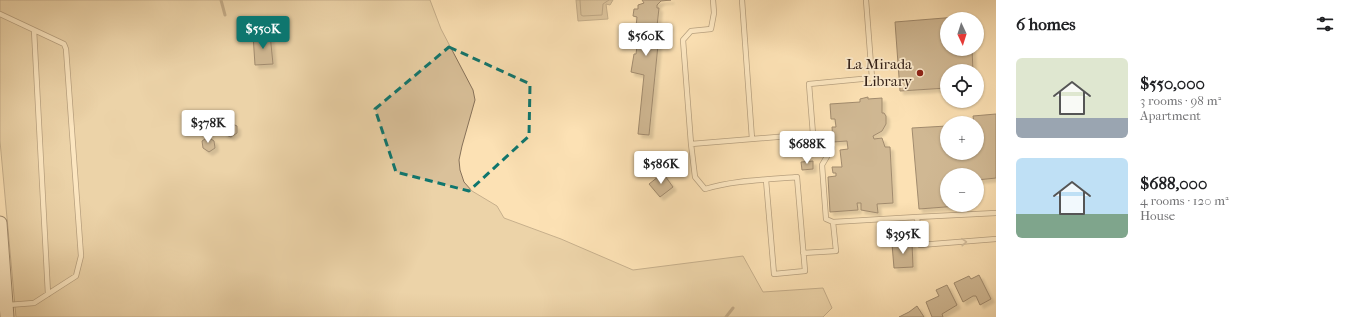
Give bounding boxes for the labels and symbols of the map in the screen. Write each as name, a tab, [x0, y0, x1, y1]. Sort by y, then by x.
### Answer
north arrow	[940, 12, 984, 56]
pin: $550K	[235, 16, 291, 50]
pin: $560K	[618, 23, 674, 57]
place label: La Mirada Library	[846, 55, 913, 90]
marker: La Mirada Library	[915, 68, 925, 78]
pin: $378K	[180, 110, 236, 144]
pin: $688K	[779, 131, 835, 165]
pin: $586K	[633, 151, 689, 185]
pin: $395K	[875, 221, 931, 255]
one-way arrow	[961, 237, 967, 246]

